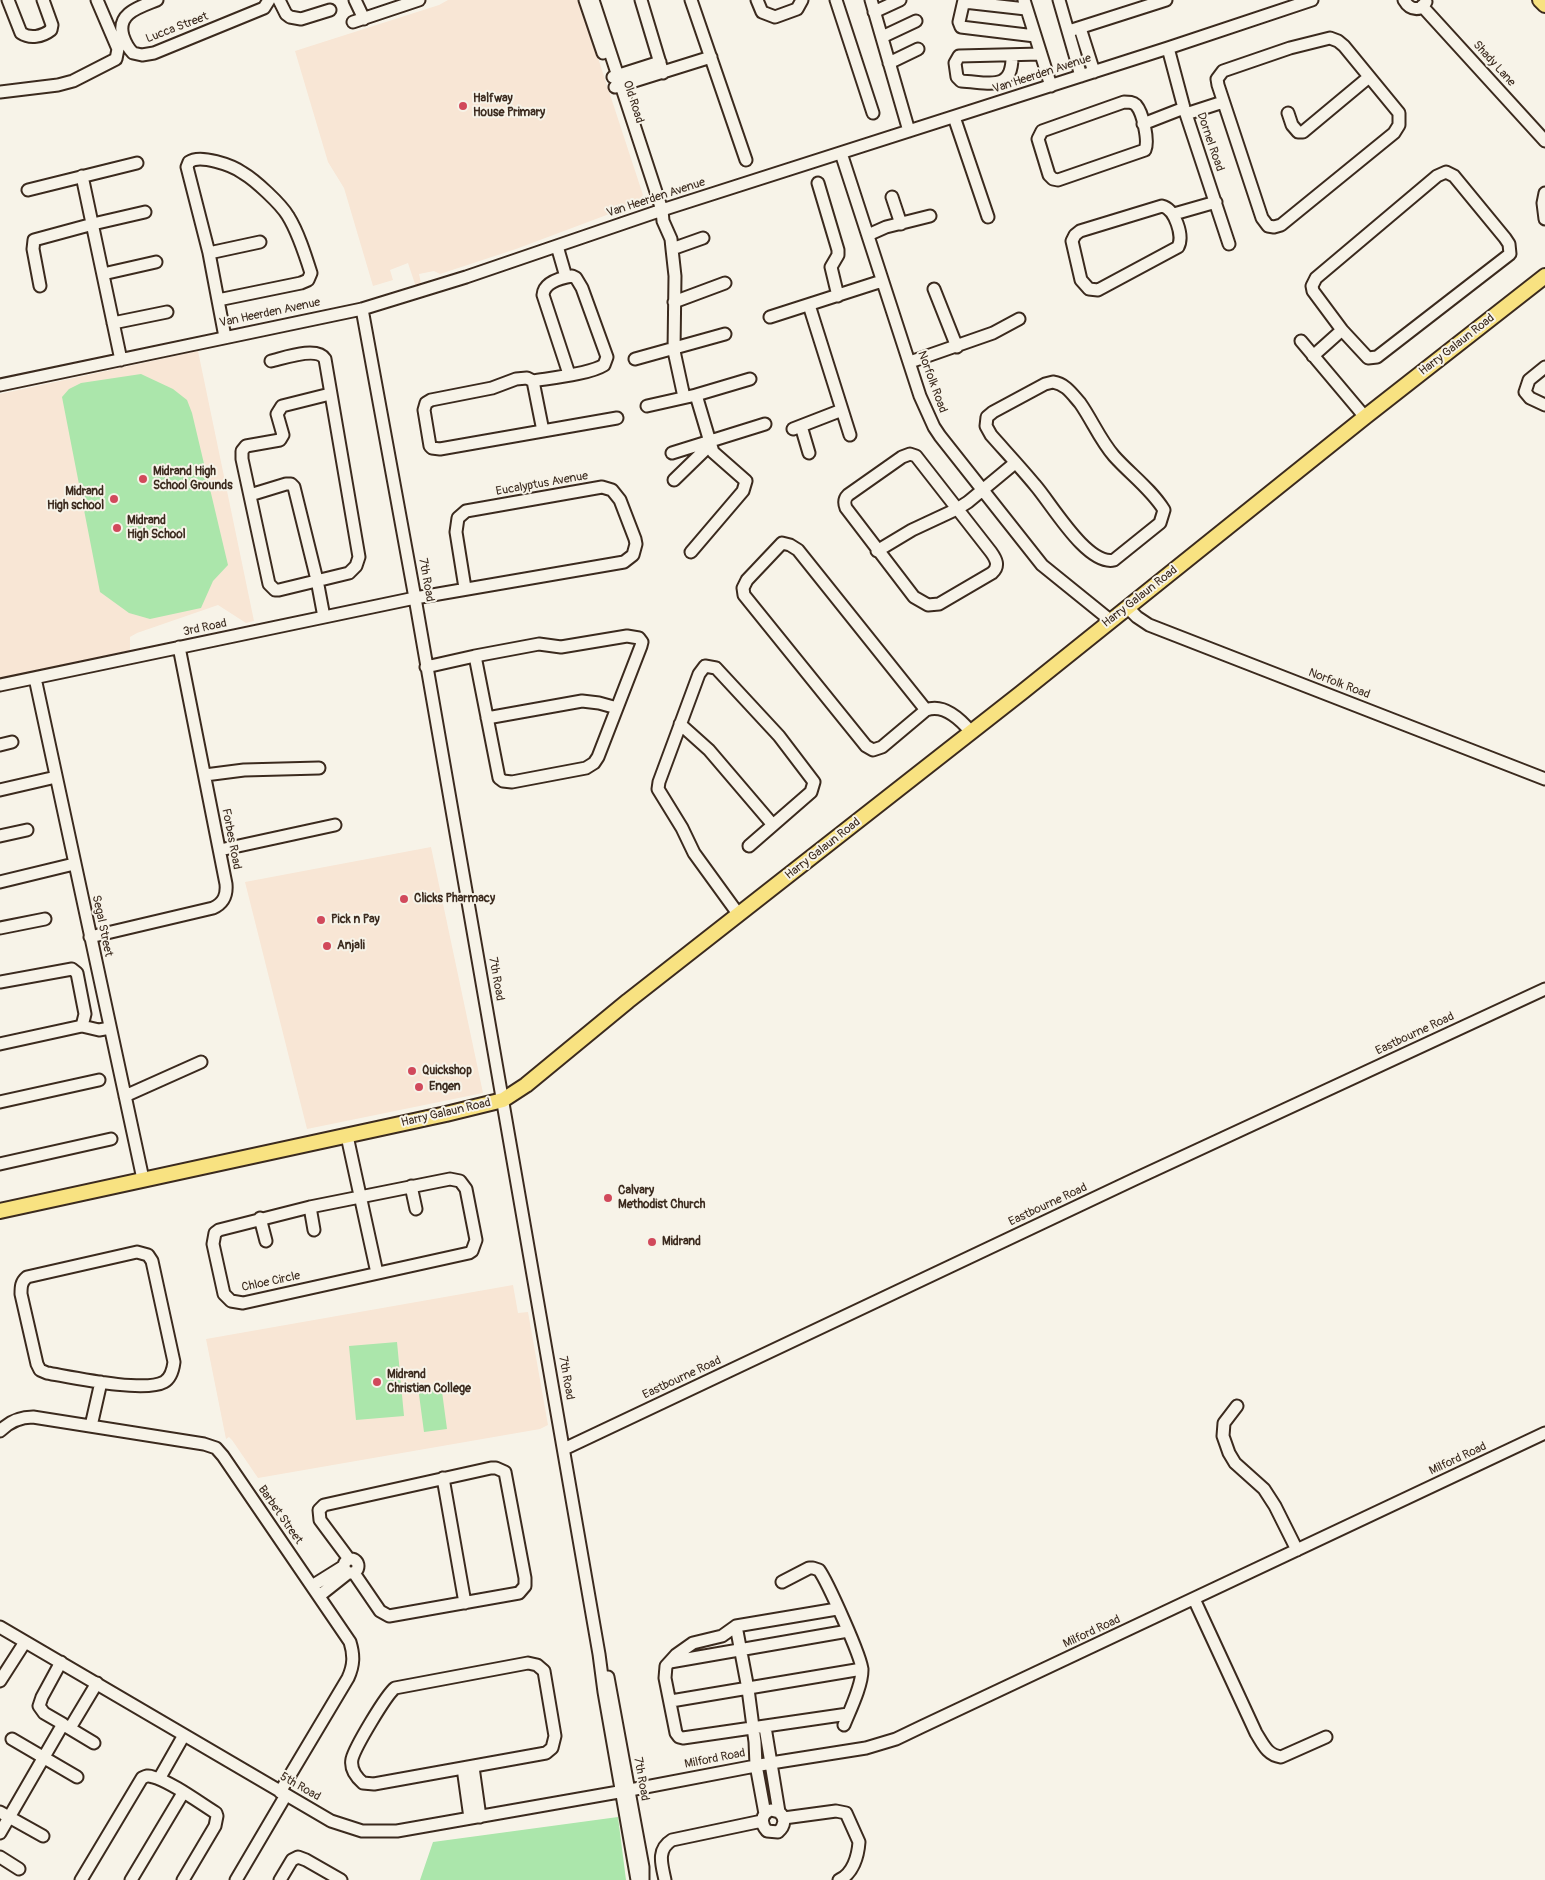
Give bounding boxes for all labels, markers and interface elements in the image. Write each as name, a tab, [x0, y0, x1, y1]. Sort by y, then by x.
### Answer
street label: Lucca Street	[144, 10, 210, 46]
street label: Shady Lane	[1470, 38, 1518, 90]
street label: Van Heerden Avenue	[991, 51, 1093, 97]
street label: Old Road	[619, 79, 647, 125]
place label: Halfway House Primary	[473, 92, 545, 120]
marker: Halfway House Primary	[457, 100, 469, 112]
street label: Dornel Road	[1193, 111, 1227, 173]
street label: Van Heerden Avenue	[605, 175, 707, 221]
street label: Van Heerden Avenue	[218, 295, 322, 331]
street label: Harry Galaun Road	[1417, 311, 1497, 379]
street label: Norfolk Road	[914, 349, 950, 415]
place label: Midrand High School Grounds	[153, 465, 233, 493]
street label: Eucalyptus Avenue	[495, 469, 589, 499]
marker: Midrand High School Grounds	[137, 473, 149, 485]
place label: Midrand High school	[47, 485, 104, 513]
marker: Midrand High school	[108, 493, 120, 505]
place label: Midrand High School	[127, 514, 186, 542]
marker: Midrand High School	[111, 522, 123, 534]
street label: 7th Road	[415, 557, 437, 603]
street label: Harry Galaun Road	[1100, 563, 1180, 631]
street label: 3rd Road	[182, 616, 228, 640]
street label: Norfolk Road	[1306, 666, 1372, 702]
street label: Forbes Road	[218, 807, 244, 871]
street label: Harry Galaun Road	[783, 815, 863, 883]
place label: Clicks Pharmacy	[414, 892, 495, 906]
marker: Clicks Pharmacy	[398, 893, 410, 905]
street label: Segal Street	[88, 894, 116, 958]
place label: Pick n Pay	[331, 913, 380, 927]
marker: Pick n Pay	[315, 914, 327, 926]
place label: Anjali	[337, 939, 365, 953]
marker: Anjali	[321, 940, 333, 952]
street label: 7th Road	[485, 956, 507, 1002]
street label: Eastbourne Road	[1374, 1010, 1456, 1058]
place label: Quickshop	[422, 1064, 472, 1078]
marker: Quickshop	[406, 1065, 418, 1077]
place label: Engen	[429, 1080, 461, 1094]
marker: Engen	[413, 1081, 425, 1093]
street label: Harry Galaun Road	[400, 1096, 492, 1130]
street label: Eastbourne Road	[1007, 1181, 1089, 1229]
place label: Calvary Methodist Church	[618, 1184, 705, 1212]
marker: Calvary Methodist Church	[602, 1192, 614, 1204]
place label: Midrand	[662, 1235, 701, 1249]
marker: Midrand	[646, 1236, 658, 1248]
street label: Chloe Circle	[240, 1269, 302, 1295]
street label: Eastbourne Road	[641, 1354, 723, 1402]
street label: 7th Road	[555, 1355, 577, 1401]
place label: Midrand Christian College	[387, 1368, 471, 1396]
marker: Midrand Christian College	[371, 1376, 383, 1388]
street label: Milford Road	[1427, 1439, 1489, 1479]
street label: Barbet Street	[254, 1483, 306, 1547]
street label: Milford Road	[1061, 1612, 1123, 1652]
street label: Milford Road	[683, 1746, 747, 1772]
street label: 7th Road	[630, 1756, 652, 1802]
street label: 5th Road	[277, 1770, 323, 1804]

